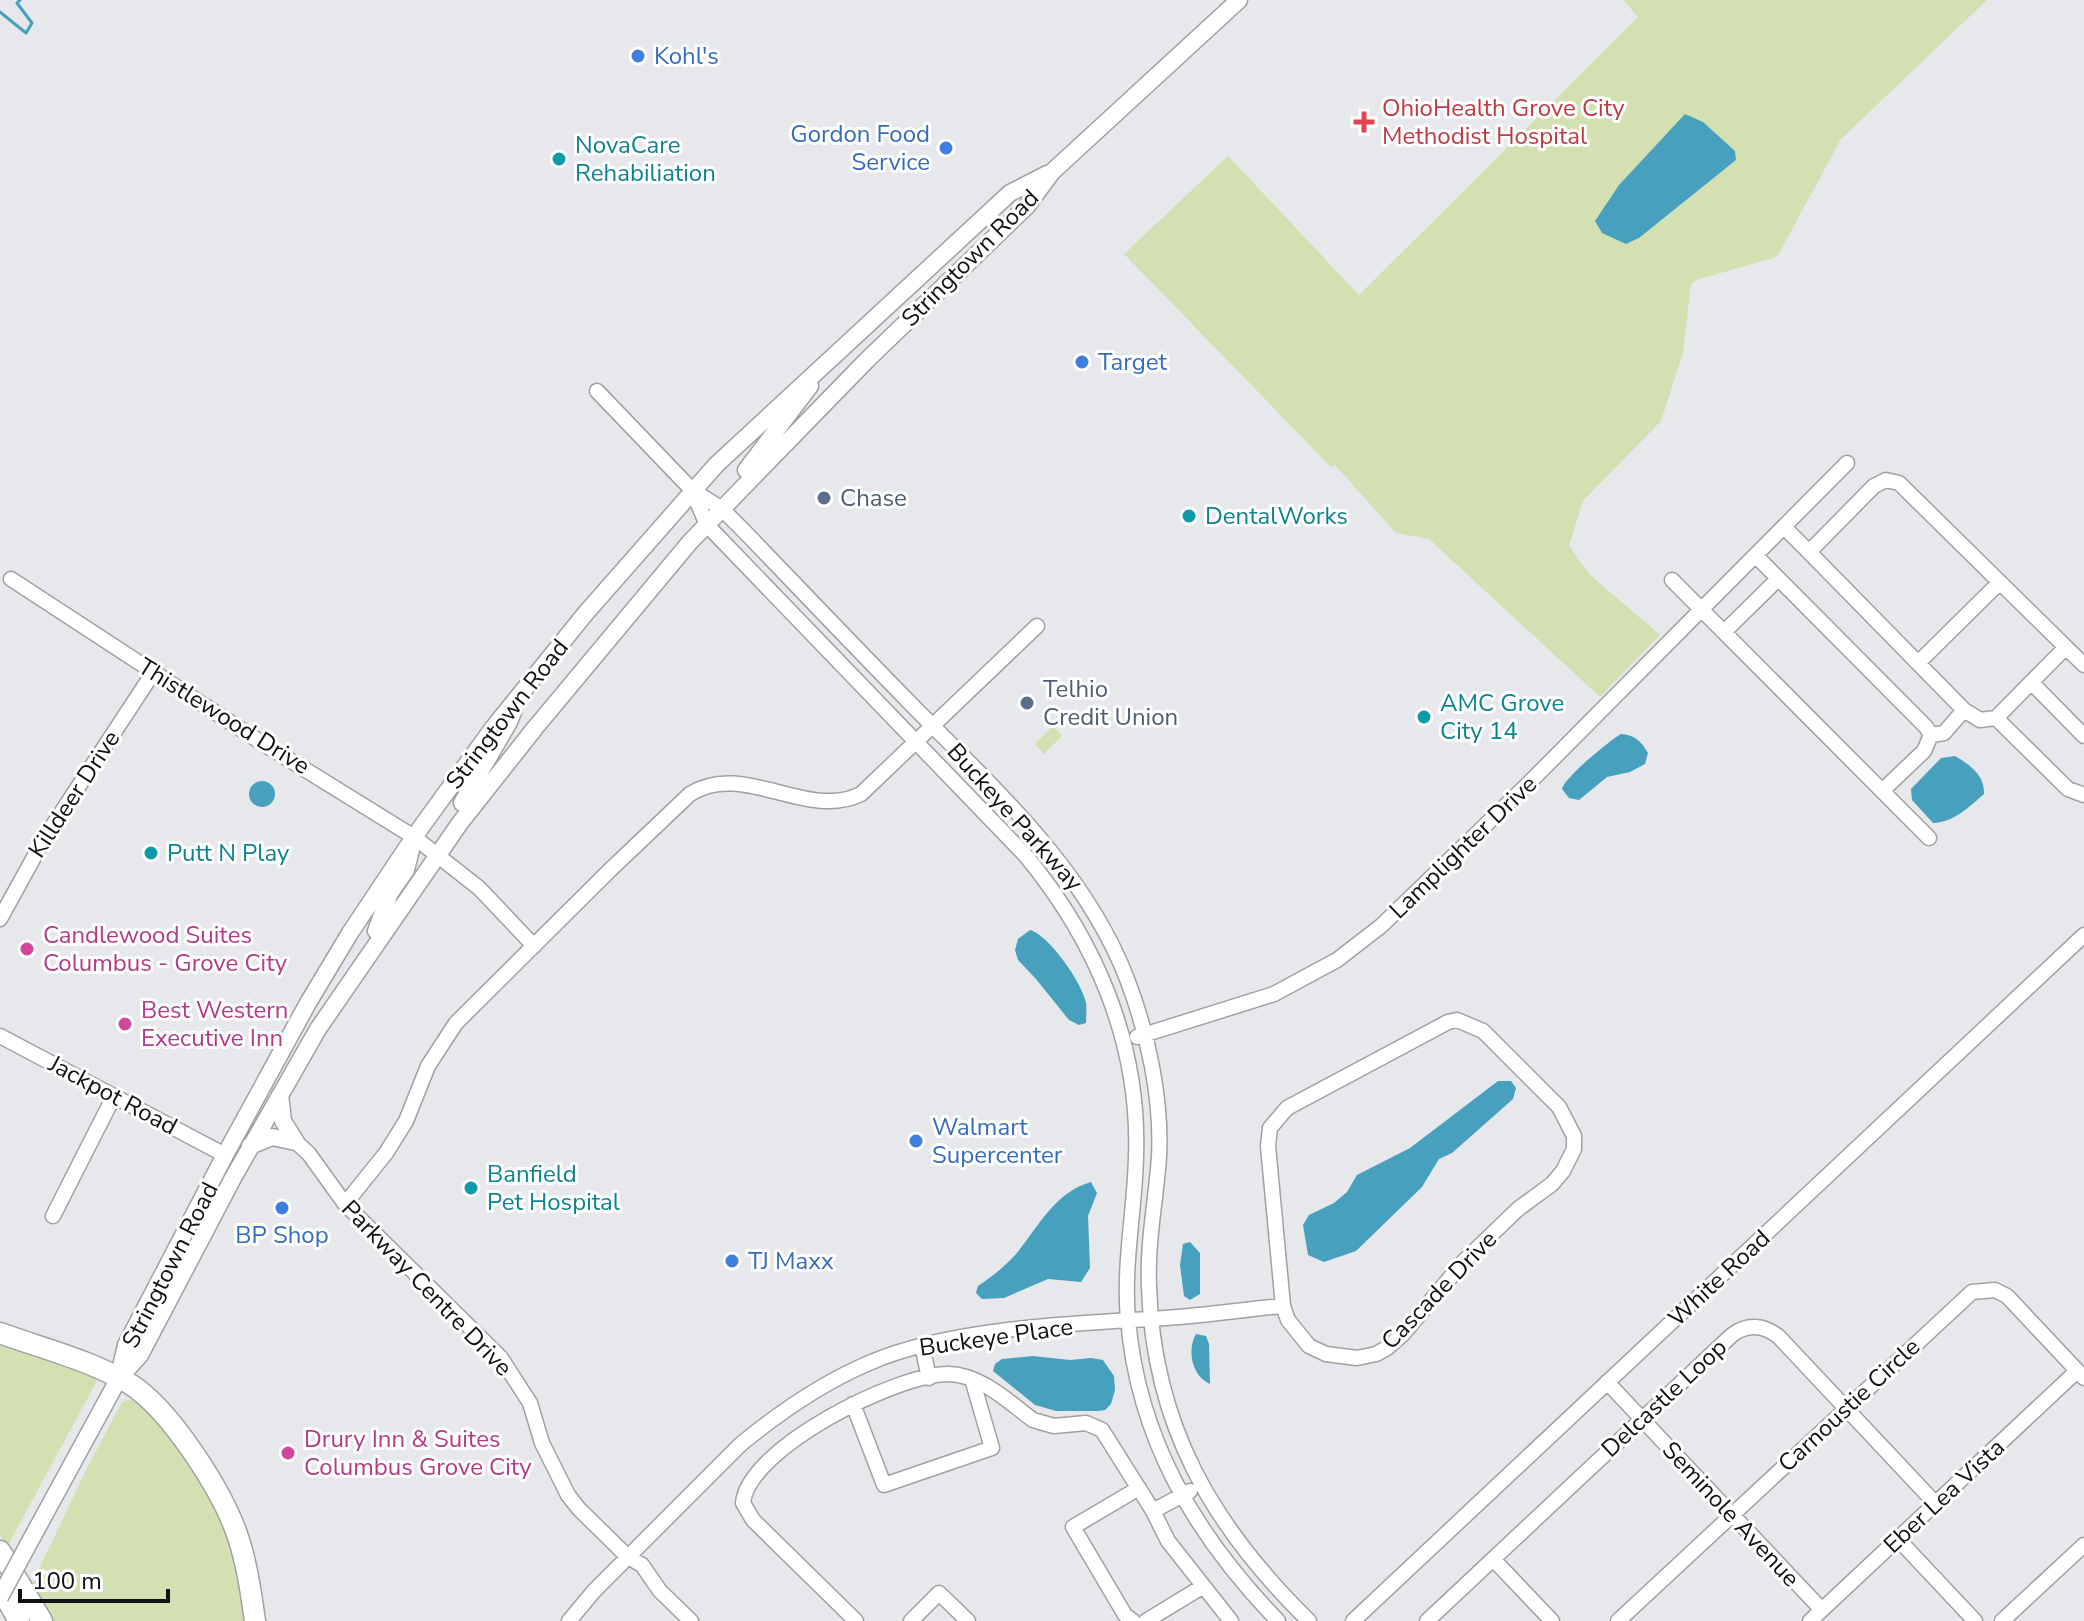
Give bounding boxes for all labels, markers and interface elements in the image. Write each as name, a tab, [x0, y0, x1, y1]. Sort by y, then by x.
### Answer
place label: Kohl's	[654, 40, 719, 72]
marker: Kohl's	[629, 47, 647, 65]
place label: OhioHealth Grove City Methodist Hospital	[1382, 92, 1625, 152]
marker: OhioHealth Grove City Methodist Hospital	[1353, 111, 1375, 133]
place label: Gordon Food Service	[790, 118, 930, 178]
place label: NovaCare Rehabiliation	[575, 129, 716, 189]
marker: Gordon Food Service	[937, 139, 955, 157]
marker: NovaCare Rehabiliation	[550, 150, 568, 168]
street label: Stringtown Road	[894, 182, 1046, 334]
place label: Target	[1098, 346, 1168, 378]
marker: Target	[1073, 353, 1091, 371]
place label: Chase	[840, 482, 907, 514]
marker: Chase	[815, 489, 833, 507]
place label: DentalWorks	[1205, 500, 1348, 532]
marker: DentalWorks	[1180, 507, 1198, 525]
street label: Stringtown Road	[438, 632, 576, 796]
street label: Thistlewood Drive	[132, 650, 316, 782]
place label: Telhio Credit Union	[1043, 673, 1178, 733]
place label: AMC Grove City 14	[1440, 687, 1564, 747]
marker: Telhio Credit Union	[1018, 694, 1036, 712]
marker: AMC Grove City 14	[1415, 708, 1433, 726]
street label: Killdeer Drive	[21, 724, 127, 864]
street label: Buckeye Parkway	[940, 736, 1090, 898]
street label: Lamplighter Drive	[1382, 768, 1544, 926]
place label: Putt N Play	[167, 837, 290, 869]
marker: Putt N Play	[142, 844, 160, 862]
place label: Candlewood Suites Columbus - Grove City	[43, 919, 288, 979]
marker: Candlewood Suites Columbus - Grove City	[18, 940, 36, 958]
place label: Best Western Executive Inn	[141, 994, 288, 1054]
marker: Best Western Executive Inn	[116, 1015, 134, 1033]
street label: Jackpot Road	[42, 1047, 183, 1142]
place label: Walmart Supercenter	[932, 1111, 1063, 1171]
marker: Walmart Supercenter	[907, 1132, 925, 1150]
place label: Banfield Pet Hospital	[487, 1158, 620, 1218]
street label: Stringtown Road	[114, 1177, 226, 1353]
marker: Banfield Pet Hospital	[462, 1179, 480, 1197]
street label: Parkway Centre Drive	[335, 1193, 519, 1383]
marker: BP Shop	[273, 1199, 291, 1217]
place label: BP Shop	[235, 1219, 329, 1251]
street label: White Road	[1661, 1222, 1777, 1334]
street label: Cascade Drive	[1374, 1224, 1504, 1356]
place label: TJ Maxx	[748, 1245, 834, 1277]
marker: TJ Maxx	[723, 1252, 741, 1270]
street label: Buckeye Place	[917, 1310, 1075, 1364]
street label: Carnoustie Circle	[1771, 1331, 1927, 1479]
street label: Delcastle Loop	[1594, 1332, 1734, 1464]
place label: Drury Inn & Suites Columbus Grove City	[304, 1423, 532, 1483]
street label: Eber Lea Vista	[1877, 1432, 2011, 1560]
street label: Seminole Avenue	[1655, 1434, 1807, 1594]
marker: Drury Inn & Suites Columbus Grove City	[279, 1444, 297, 1462]
scale bar	[20, 1553, 168, 1603]
text: 100 m	[32, 1565, 102, 1597]

